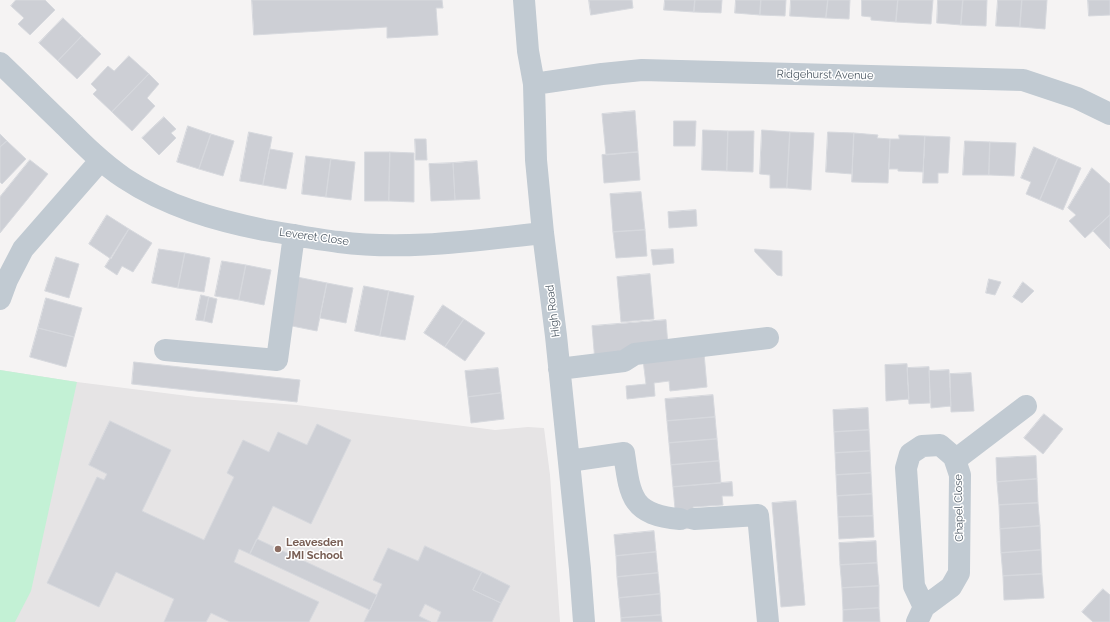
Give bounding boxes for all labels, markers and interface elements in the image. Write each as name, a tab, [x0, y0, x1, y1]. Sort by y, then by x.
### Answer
street label: Ridgehurst Avenue	[776, 68, 874, 82]
street label: Leveret Close	[278, 226, 350, 248]
street label: High Road	[543, 284, 563, 338]
street label: Chapel Close	[952, 474, 966, 542]
place label: Leavesden JMI School	[286, 536, 343, 562]
marker: Leavesden JMI School	[273, 544, 283, 554]

